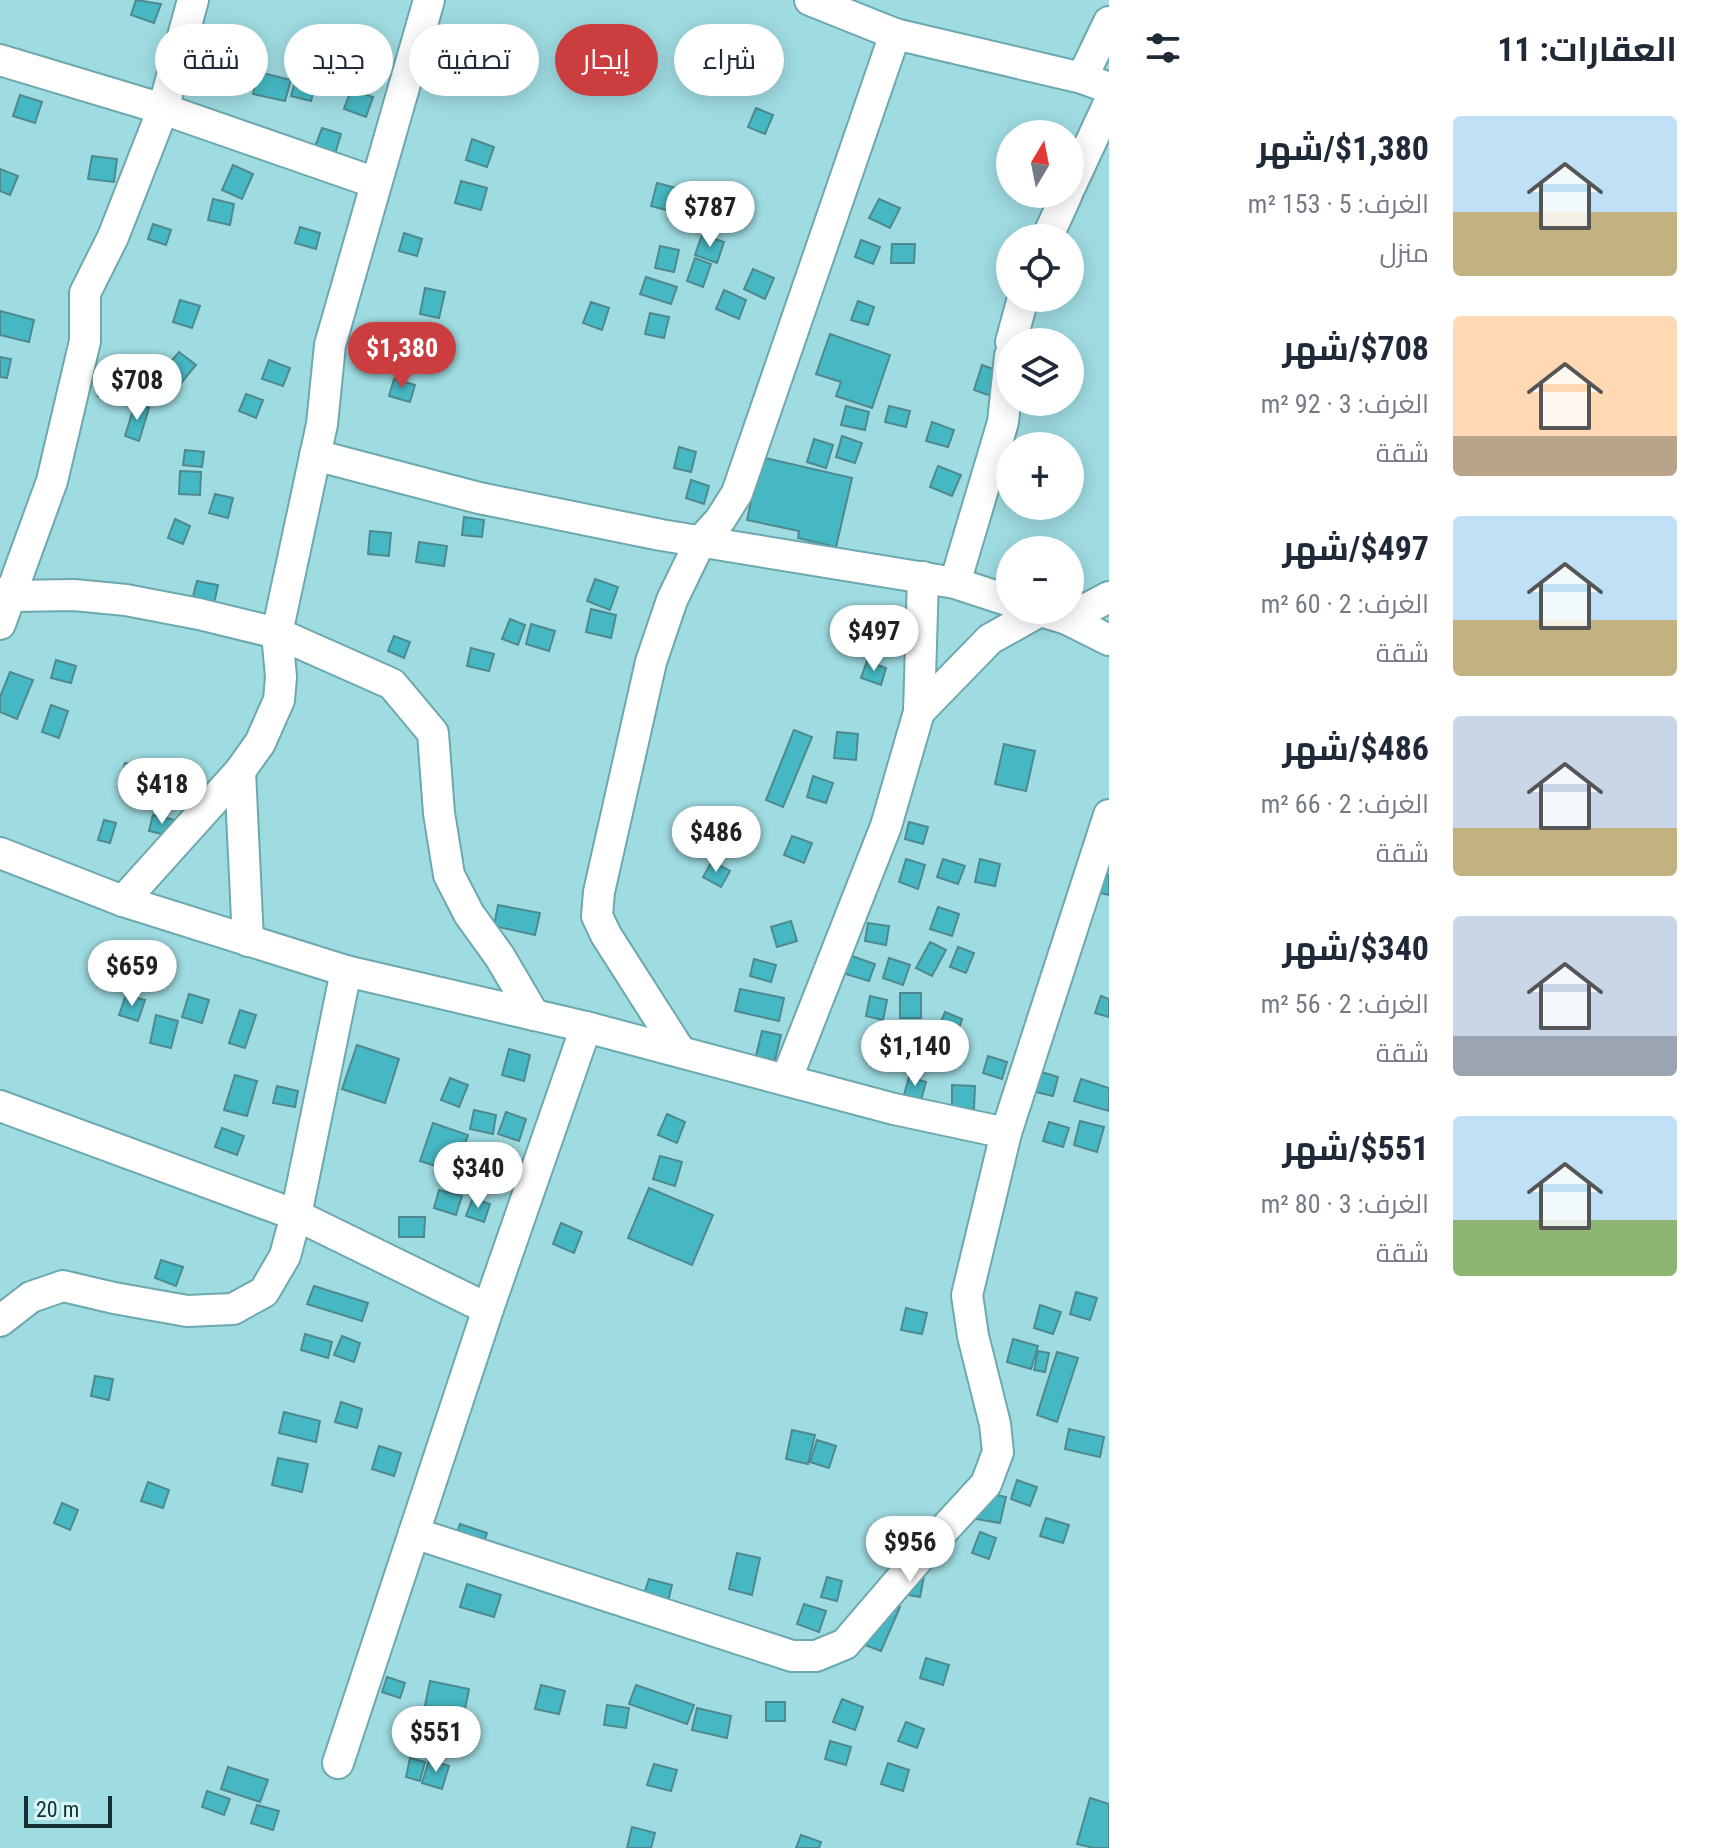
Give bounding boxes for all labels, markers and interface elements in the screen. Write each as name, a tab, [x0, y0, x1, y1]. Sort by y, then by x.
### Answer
chip: شقة	[155, 24, 268, 96]
chip: جديد	[284, 24, 393, 96]
chip: تصفية	[409, 24, 539, 96]
chip: إيجار	[555, 24, 658, 96]
chip: شراء	[674, 24, 784, 96]
icon: filters	[1141, 26, 1185, 70]
text: العقارات: 11	[1497, 29, 1677, 69]
north arrow	[996, 120, 1084, 208]
map controls	[996, 120, 1084, 624]
text: $1,380/شهر	[1257, 128, 1429, 168]
icon: home	[1517, 148, 1613, 244]
pin: $787	[663, 181, 757, 249]
text: الغرف: 5 · 153 m²	[1248, 189, 1429, 219]
text: $787	[684, 192, 736, 222]
button: locate	[996, 224, 1084, 312]
text: منزل	[1380, 238, 1429, 268]
pin: $1,380	[337, 322, 467, 390]
button: layers	[996, 328, 1084, 416]
text: $708/شهر	[1282, 328, 1429, 368]
text: $1,380	[366, 333, 438, 363]
icon: home	[1517, 348, 1613, 444]
pin: $708	[90, 354, 184, 422]
text: $708	[111, 365, 163, 395]
text: الغرف: 3 · 92 m²	[1261, 389, 1429, 419]
button: +	[996, 432, 1084, 520]
text: شقة	[1376, 438, 1429, 468]
text: $497/شهر	[1282, 528, 1429, 568]
button: −	[996, 536, 1084, 624]
icon: home	[1517, 548, 1613, 644]
text: الغرف: 2 · 60 m²	[1261, 589, 1429, 619]
pin: $497	[827, 605, 921, 673]
text: $497	[848, 616, 900, 646]
text: شقة	[1376, 638, 1429, 668]
text: $486/شهر	[1282, 728, 1429, 768]
icon: home	[1517, 748, 1613, 844]
pin: $418	[115, 758, 209, 826]
text: $418	[136, 769, 188, 799]
text: الغرف: 2 · 66 m²	[1261, 789, 1429, 819]
pin: $486	[669, 806, 763, 874]
text: $486	[690, 817, 742, 847]
text: شقة	[1376, 838, 1429, 868]
text: $340/شهر	[1282, 928, 1429, 968]
pin: $659	[85, 940, 179, 1008]
icon: home	[1517, 948, 1613, 1044]
text: $659	[106, 951, 158, 981]
text: الغرف: 2 · 56 m²	[1261, 989, 1429, 1019]
pin: $1,140	[850, 1020, 980, 1088]
text: $1,140	[879, 1031, 951, 1061]
text: شقة	[1376, 1038, 1429, 1068]
text: $551/شهر	[1282, 1128, 1429, 1168]
pin: $340	[431, 1142, 525, 1210]
icon: home	[1517, 1148, 1613, 1244]
text: $340	[452, 1153, 504, 1183]
text: الغرف: 3 · 80 m²	[1261, 1189, 1429, 1219]
text: شقة	[1376, 1238, 1429, 1268]
pin: $956	[863, 1516, 957, 1584]
text: $956	[884, 1527, 936, 1557]
pin: $551	[389, 1706, 483, 1774]
text: $551	[410, 1717, 462, 1747]
scale bar	[24, 1792, 112, 1828]
text: 20 m	[36, 1797, 79, 1822]

